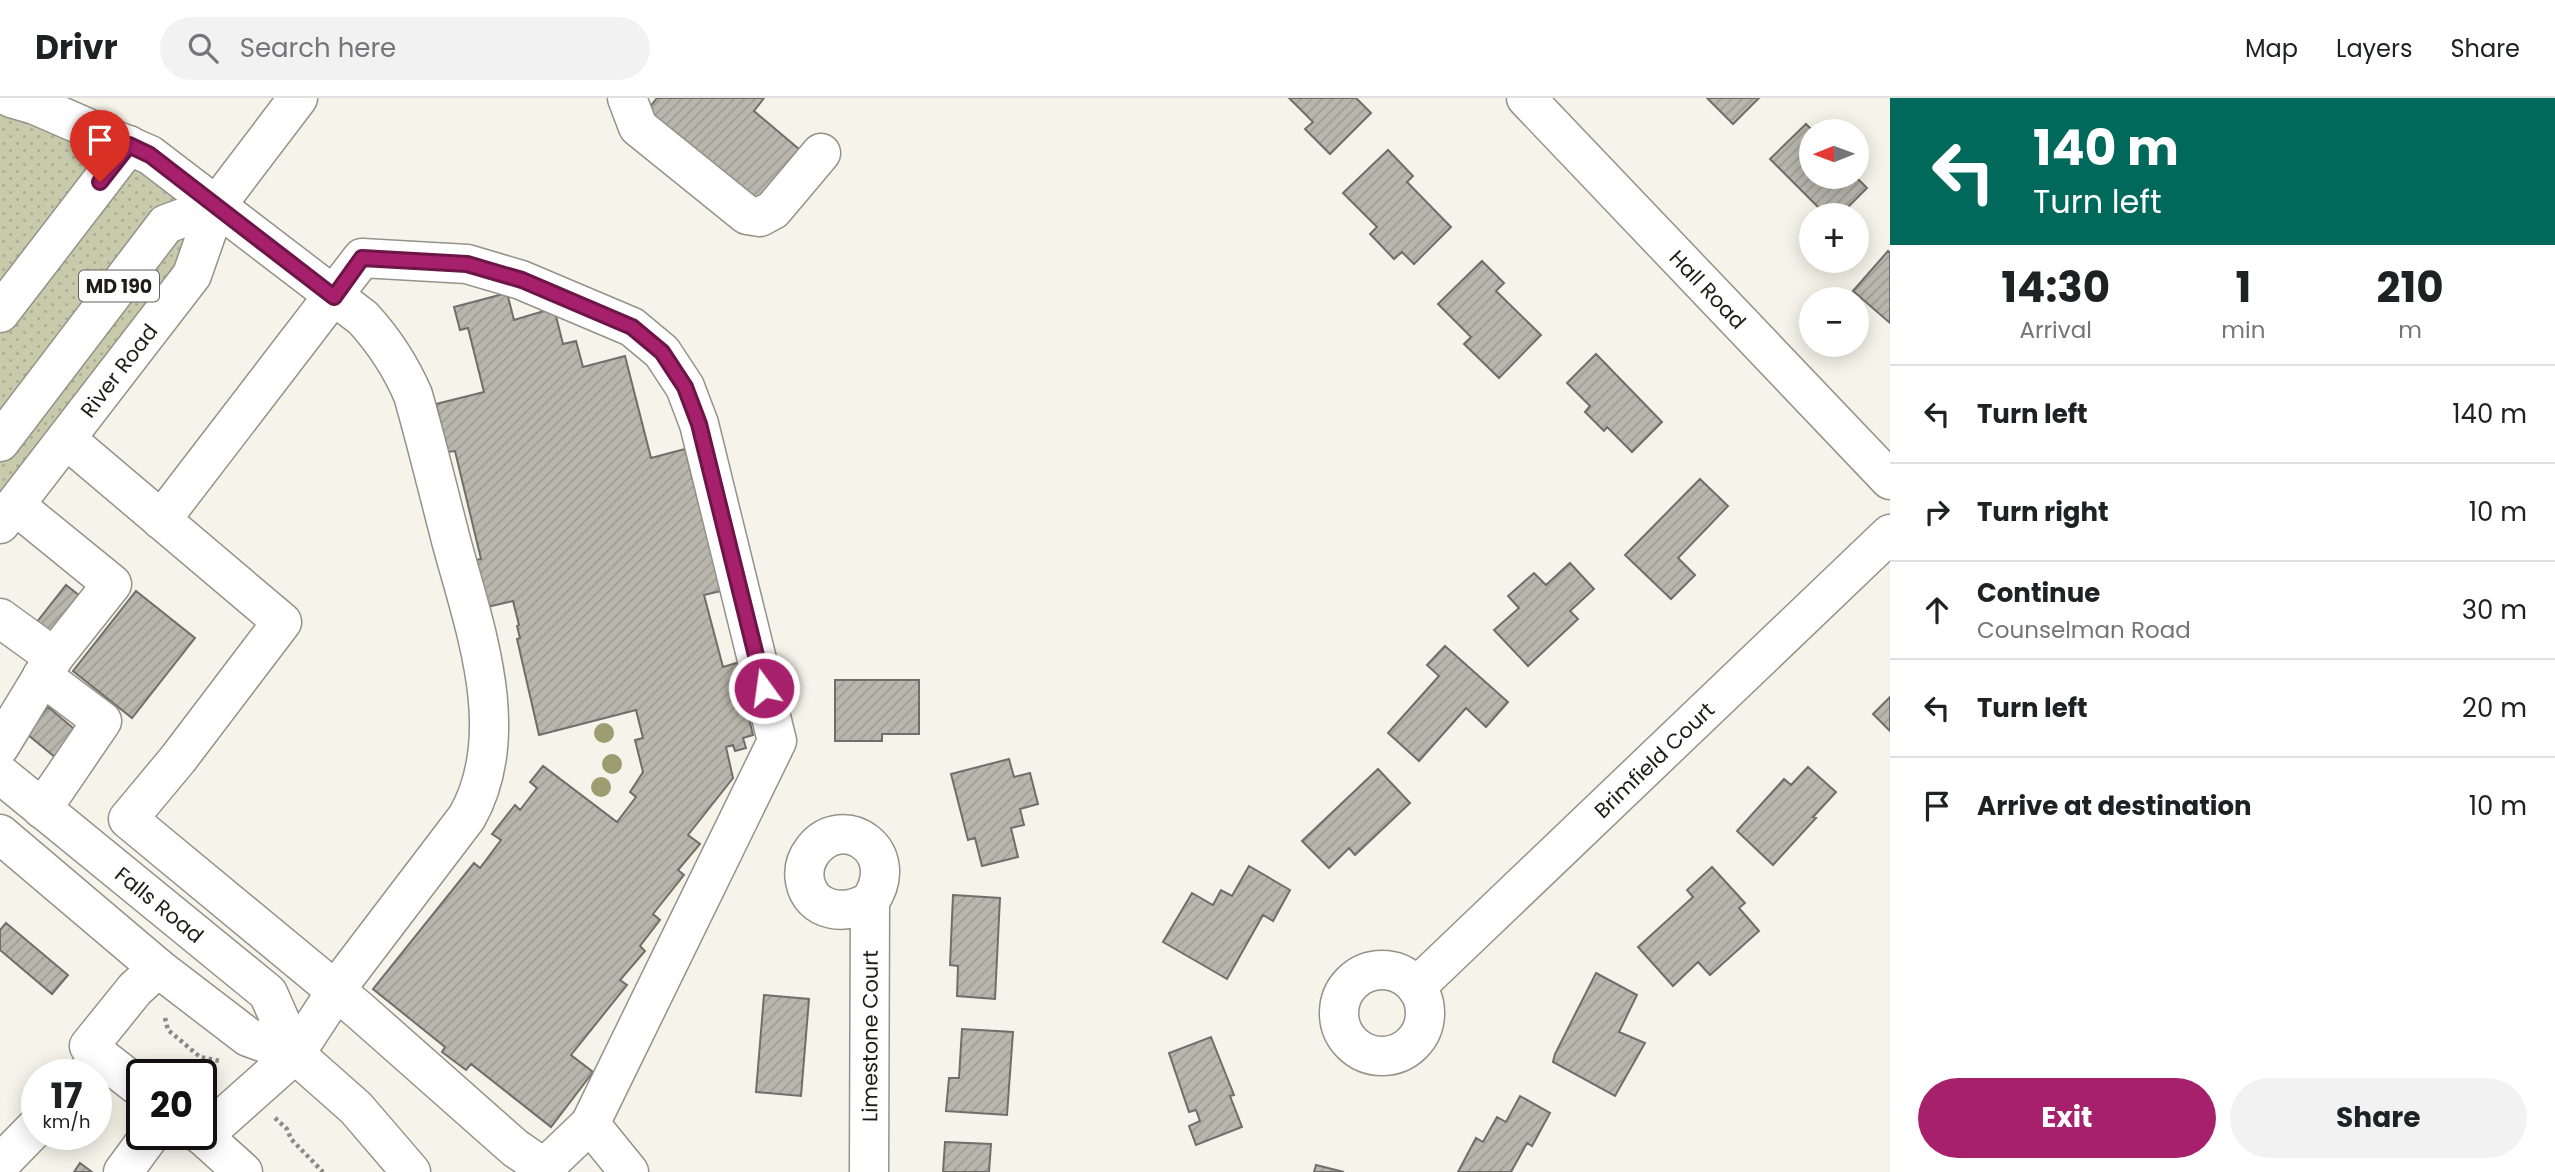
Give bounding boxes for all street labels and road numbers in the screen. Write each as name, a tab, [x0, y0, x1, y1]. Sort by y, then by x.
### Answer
street label: Hall Road	[1663, 243, 1753, 335]
road number: MD 190	[79, 270, 159, 302]
street label: River Road	[73, 318, 164, 423]
street label: Brimfield Court	[1587, 695, 1720, 824]
street label: Falls Road	[109, 859, 210, 949]
street label: Limestone Court	[855, 950, 884, 1122]

